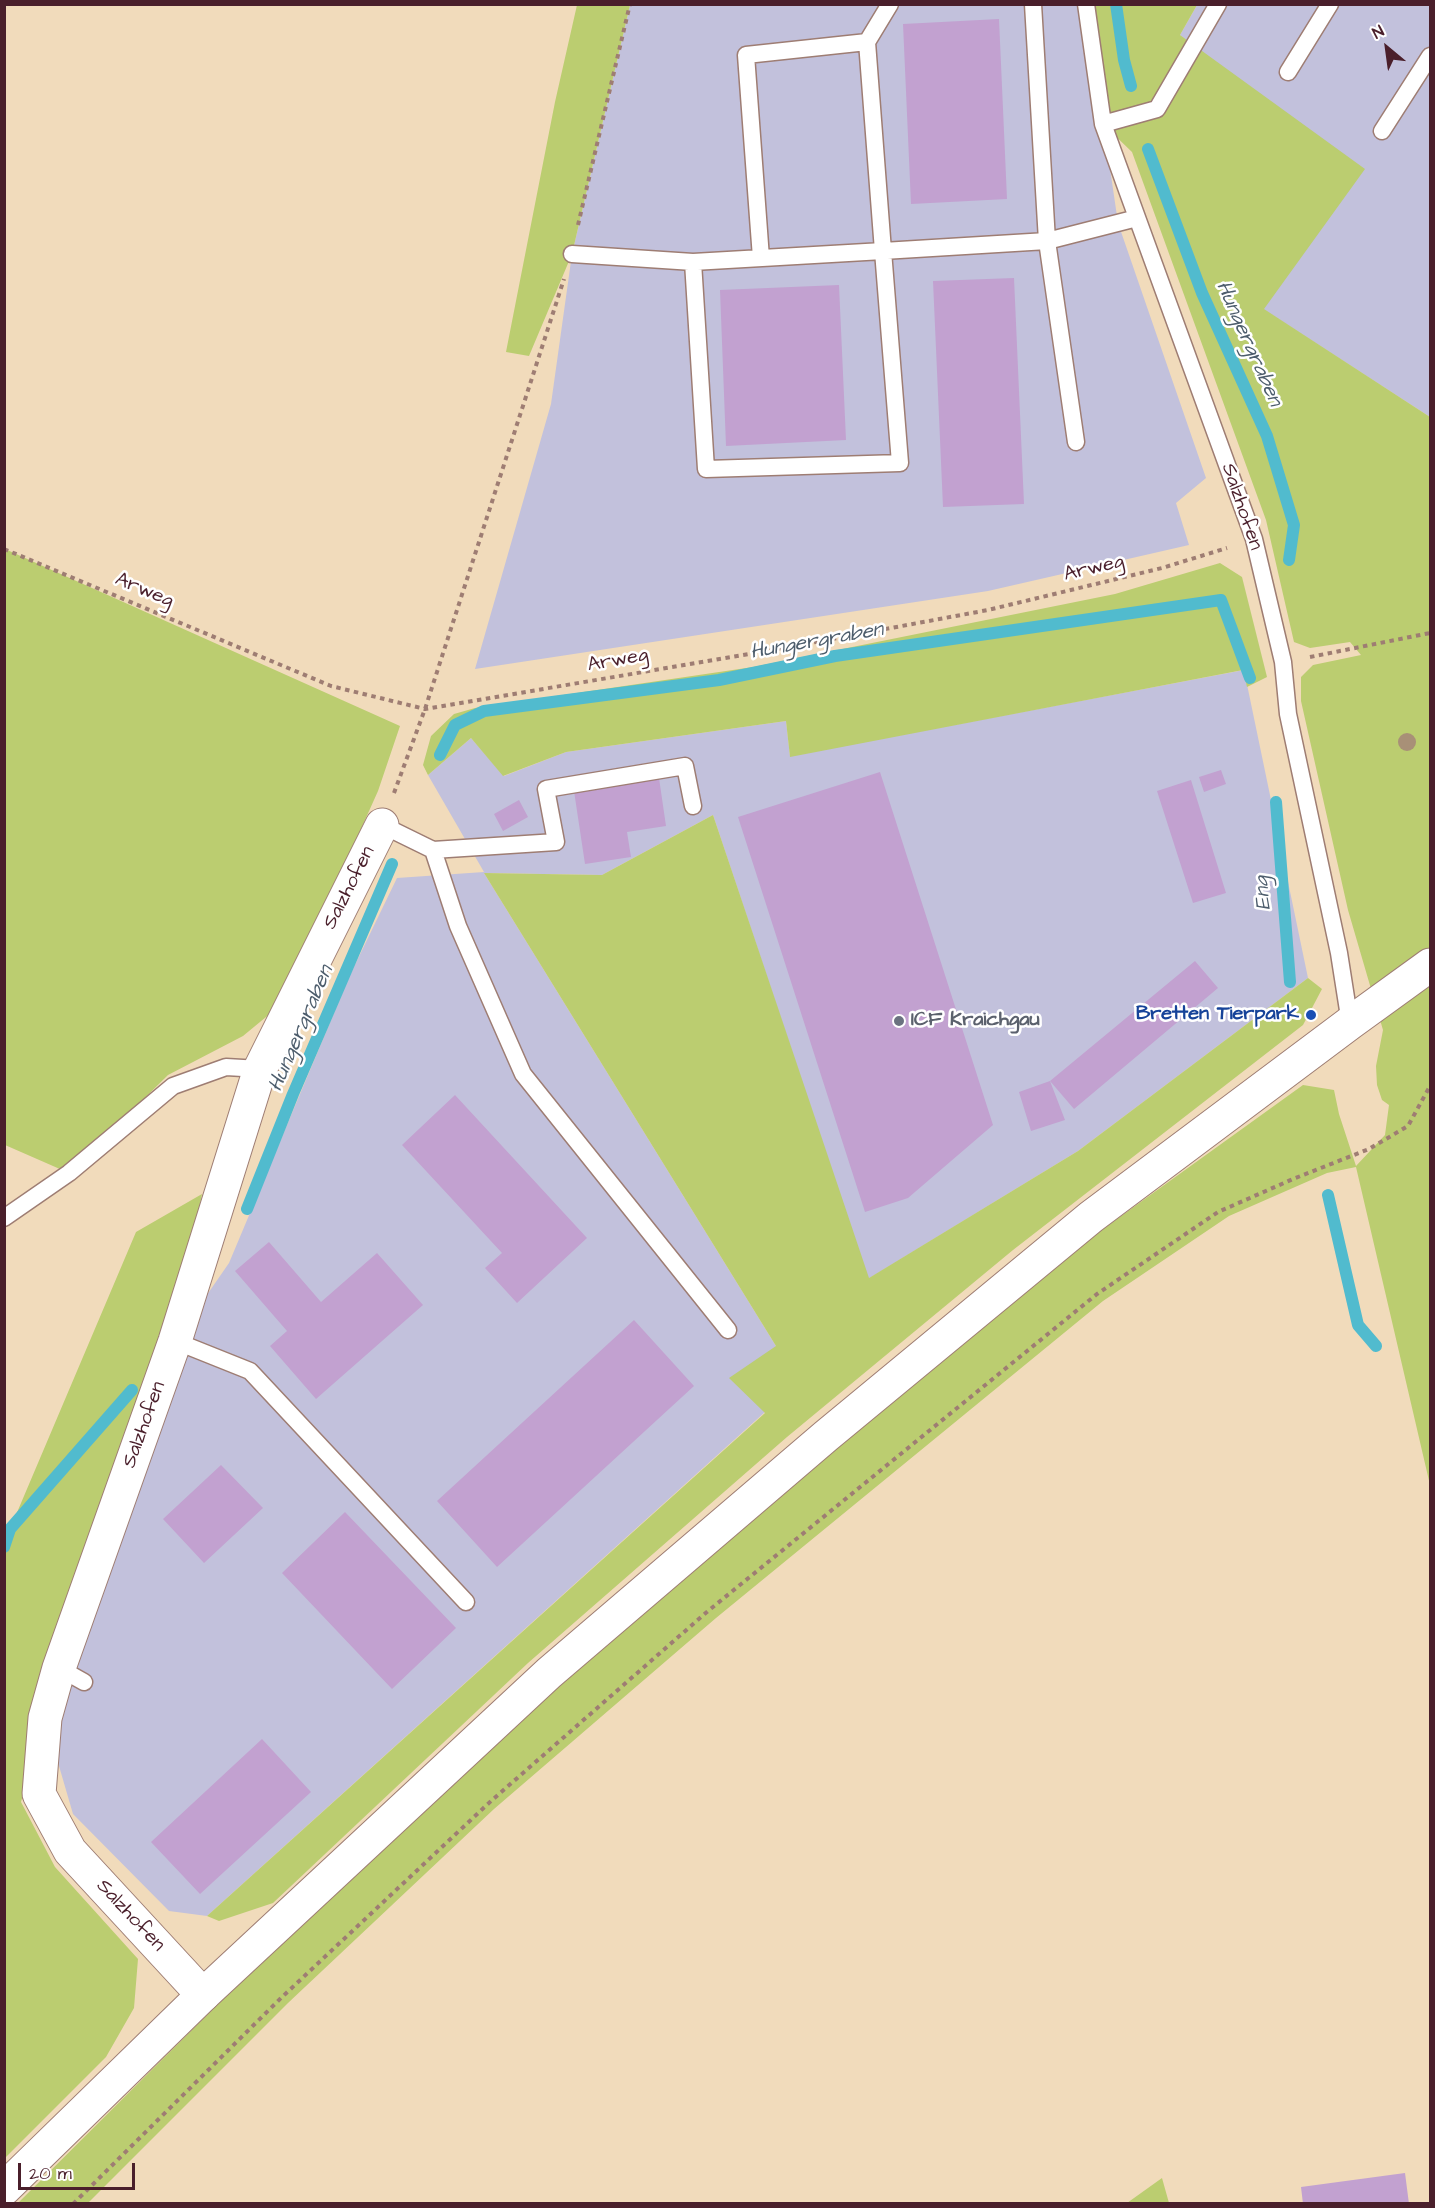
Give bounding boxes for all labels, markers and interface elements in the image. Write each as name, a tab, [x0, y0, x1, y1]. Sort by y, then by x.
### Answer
north arrow	[1357, 18, 1417, 78]
text: N	[1369, 20, 1388, 44]
water label: Hungergraben	[1209, 277, 1287, 411]
street label: Salzhofen	[1215, 461, 1267, 553]
street label: Arweg	[1062, 550, 1126, 588]
street label: Arweg	[111, 568, 177, 614]
water label: Hungergraben	[749, 618, 885, 666]
street label: Arweg	[586, 644, 650, 678]
street label: Salzhofen	[319, 842, 381, 934]
water label: Eng	[1250, 875, 1278, 911]
water label: Hungergraben	[264, 962, 340, 1096]
place label: Bretten Tierpark	[1136, 1003, 1299, 1027]
marker: Bretten Tierpark	[1304, 1008, 1318, 1022]
place label: ICF Kraichgau	[911, 1009, 1040, 1033]
marker: ICF Kraichgau	[892, 1014, 906, 1028]
street label: Salzhofen	[118, 1379, 172, 1471]
street label: Salzhofen	[91, 1875, 169, 1957]
scale bar	[21, 2151, 138, 2189]
text: 20 m	[29, 2161, 72, 2186]

